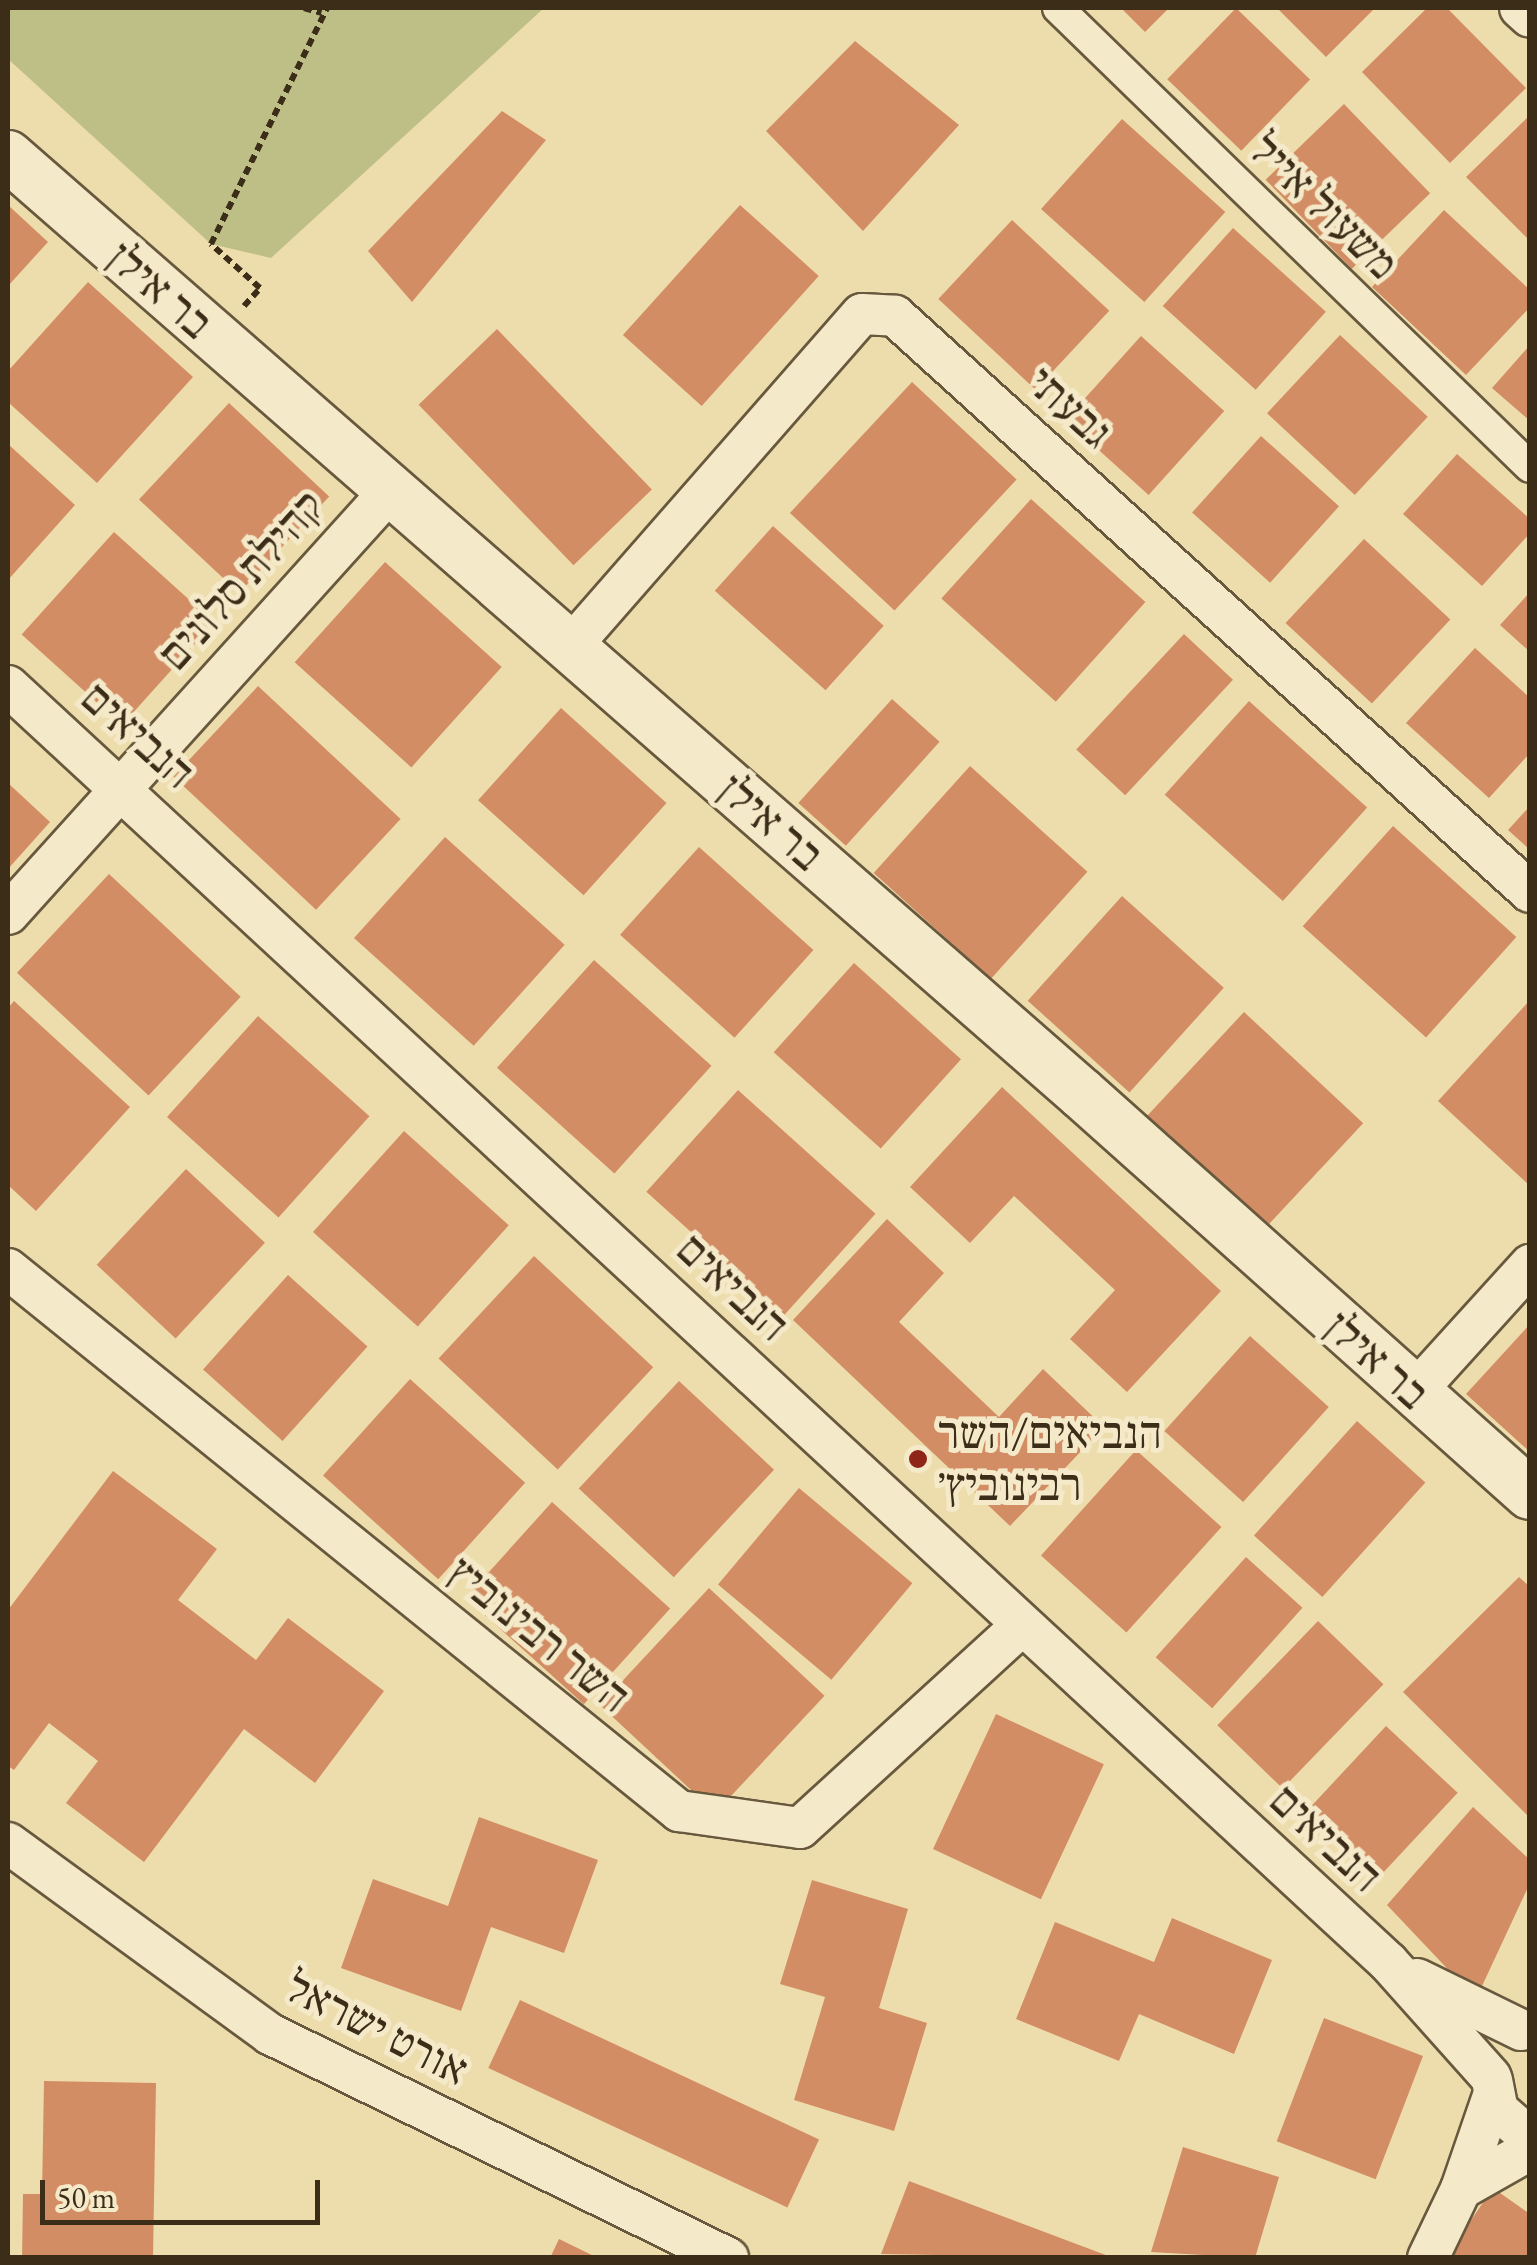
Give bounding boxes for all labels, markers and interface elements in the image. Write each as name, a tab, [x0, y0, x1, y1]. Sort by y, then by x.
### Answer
street label: משעול אייל	[1238, 122, 1410, 290]
street label: בר אילן	[97, 230, 223, 350]
street label: גבעתי	[1016, 355, 1124, 459]
street label: קהילת סלונים	[146, 479, 336, 681]
street label: הנביאים	[70, 670, 206, 800]
street label: בר אילן	[708, 762, 834, 882]
street label: הנביאים	[666, 1222, 800, 1352]
street label: בר אילן	[1314, 1300, 1440, 1420]
place label: הנביאים/השר רבינוביץ׳	[938, 1406, 1162, 1512]
marker: הנביאים/השר רבינוביץ׳	[907, 1448, 929, 1470]
street label: השר רבינוביץ	[437, 1544, 641, 1724]
street label: הנביאים	[1259, 1773, 1393, 1903]
street label: אורט ישראל	[277, 1959, 477, 2097]
scale bar	[45, 2160, 325, 2222]
text: 50 m	[57, 2178, 115, 2217]

